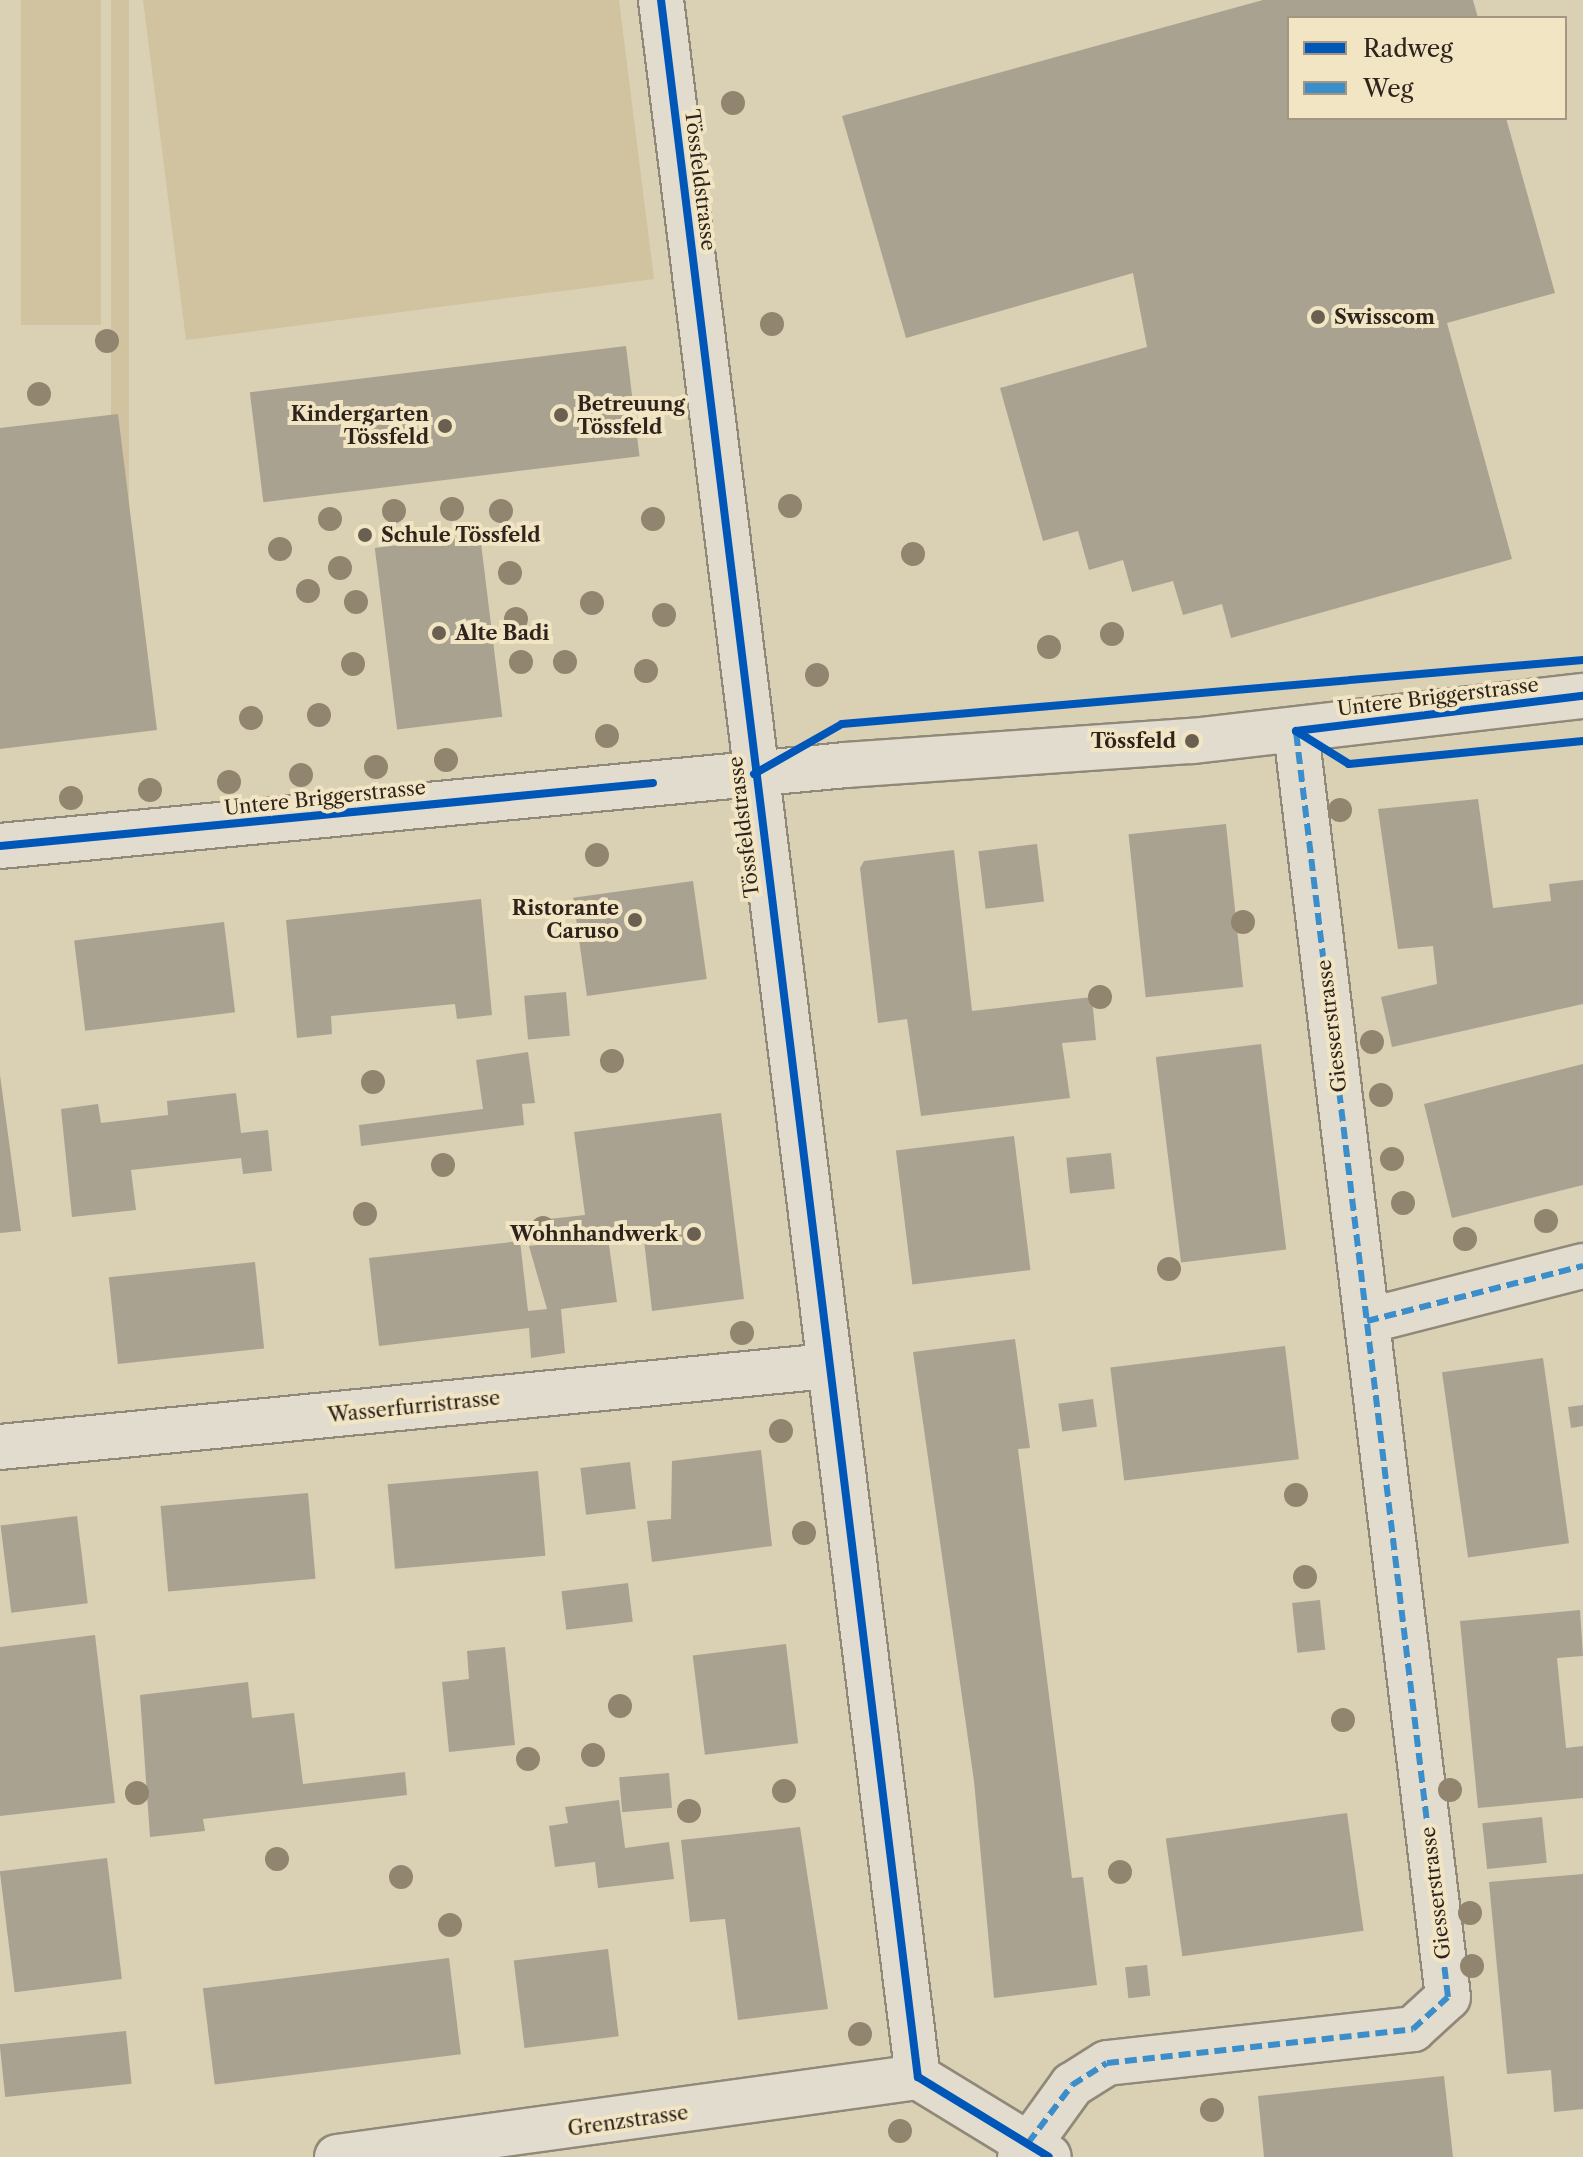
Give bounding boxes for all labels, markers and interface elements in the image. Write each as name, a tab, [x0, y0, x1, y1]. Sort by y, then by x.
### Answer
legend	[1287, 16, 1567, 120]
text: Radweg	[1363, 34, 1453, 63]
text: Weg	[1363, 74, 1413, 103]
street label: Tössfeldstrasse	[679, 108, 721, 252]
place label: Swisscom	[1334, 305, 1435, 329]
marker: Swisscom	[1309, 308, 1327, 326]
place label: Betreuung Tössfeld	[577, 392, 685, 439]
place label: Kindergarten Tössfeld	[291, 402, 429, 449]
marker: Betreuung Tössfeld	[552, 406, 570, 424]
marker: Kindergarten Tössfeld	[436, 417, 454, 435]
place label: Schule Tössfeld	[381, 523, 541, 547]
marker: Schule Tössfeld	[356, 526, 374, 544]
place label: Alte Badi	[455, 621, 549, 645]
marker: Alte Badi	[430, 624, 448, 642]
street label: Untere Briggerstrasse	[1336, 673, 1540, 721]
place label: Tössfeld	[1091, 729, 1176, 753]
marker: Tössfeld	[1183, 732, 1201, 750]
street label: Tössfeldstrasse	[723, 755, 765, 899]
street label: Untere Briggerstrasse	[223, 775, 427, 821]
place label: Ristorante Caruso	[512, 896, 619, 943]
marker: Ristorante Caruso	[626, 911, 644, 929]
street label: Giesserstrasse	[1312, 958, 1352, 1094]
place label: Wohnhandwerk	[510, 1222, 678, 1246]
marker: Wohnhandwerk	[685, 1225, 703, 1243]
street label: Wasserfurristrasse	[327, 1386, 501, 1428]
street label: Giesserstrasse	[1416, 1825, 1456, 1961]
street label: Grenzstrasse	[566, 2101, 690, 2141]

